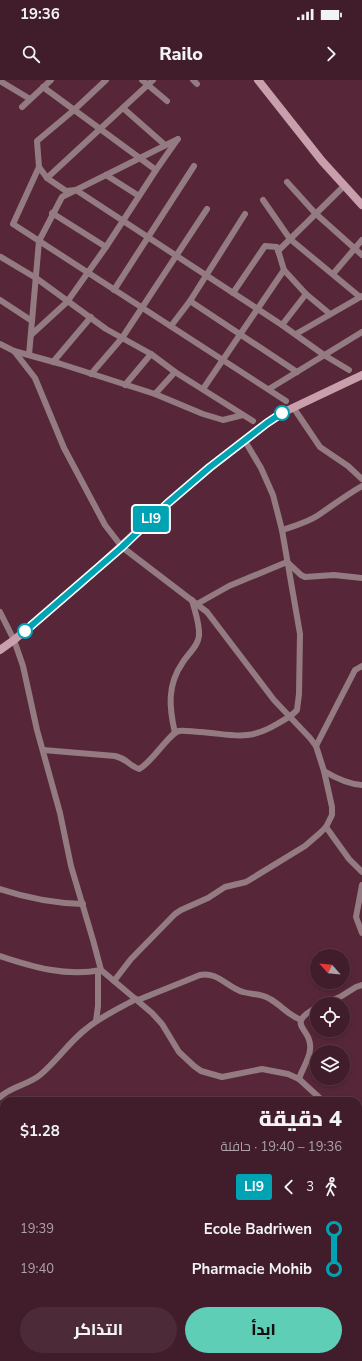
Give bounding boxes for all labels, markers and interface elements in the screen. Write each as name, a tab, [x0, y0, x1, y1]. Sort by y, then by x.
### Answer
text: 19:36	[20, 4, 60, 24]
text: Railo	[159, 42, 203, 66]
icon: search	[20, 43, 42, 65]
icon: forward	[320, 43, 342, 65]
unlabelled marker	[274, 405, 290, 421]
line badge: LI9	[128, 506, 174, 532]
text: LI9	[141, 509, 161, 528]
unlabelled marker	[17, 623, 33, 639]
north arrow	[310, 949, 350, 989]
map controls	[310, 949, 350, 1085]
button: locate	[310, 997, 350, 1037]
button: layers	[310, 1045, 350, 1085]
text: 4 دقيقة	[259, 1104, 342, 1134]
text: $1.28	[20, 1121, 60, 1141]
text: 19:36 – 19:40 · حافلة	[220, 1138, 342, 1156]
icon: back	[278, 1176, 300, 1198]
icon: walk	[320, 1176, 342, 1198]
text: LI9	[244, 1177, 264, 1196]
text: 3	[306, 1178, 314, 1196]
text: Ecole Badriwen	[204, 1219, 312, 1239]
text: 19:39	[20, 1220, 54, 1238]
text: Pharmacie Mohib	[192, 1259, 312, 1279]
text: 19:40	[20, 1260, 54, 1278]
button: التذاكر	[20, 1307, 177, 1353]
button: ابدأ	[185, 1307, 342, 1353]

